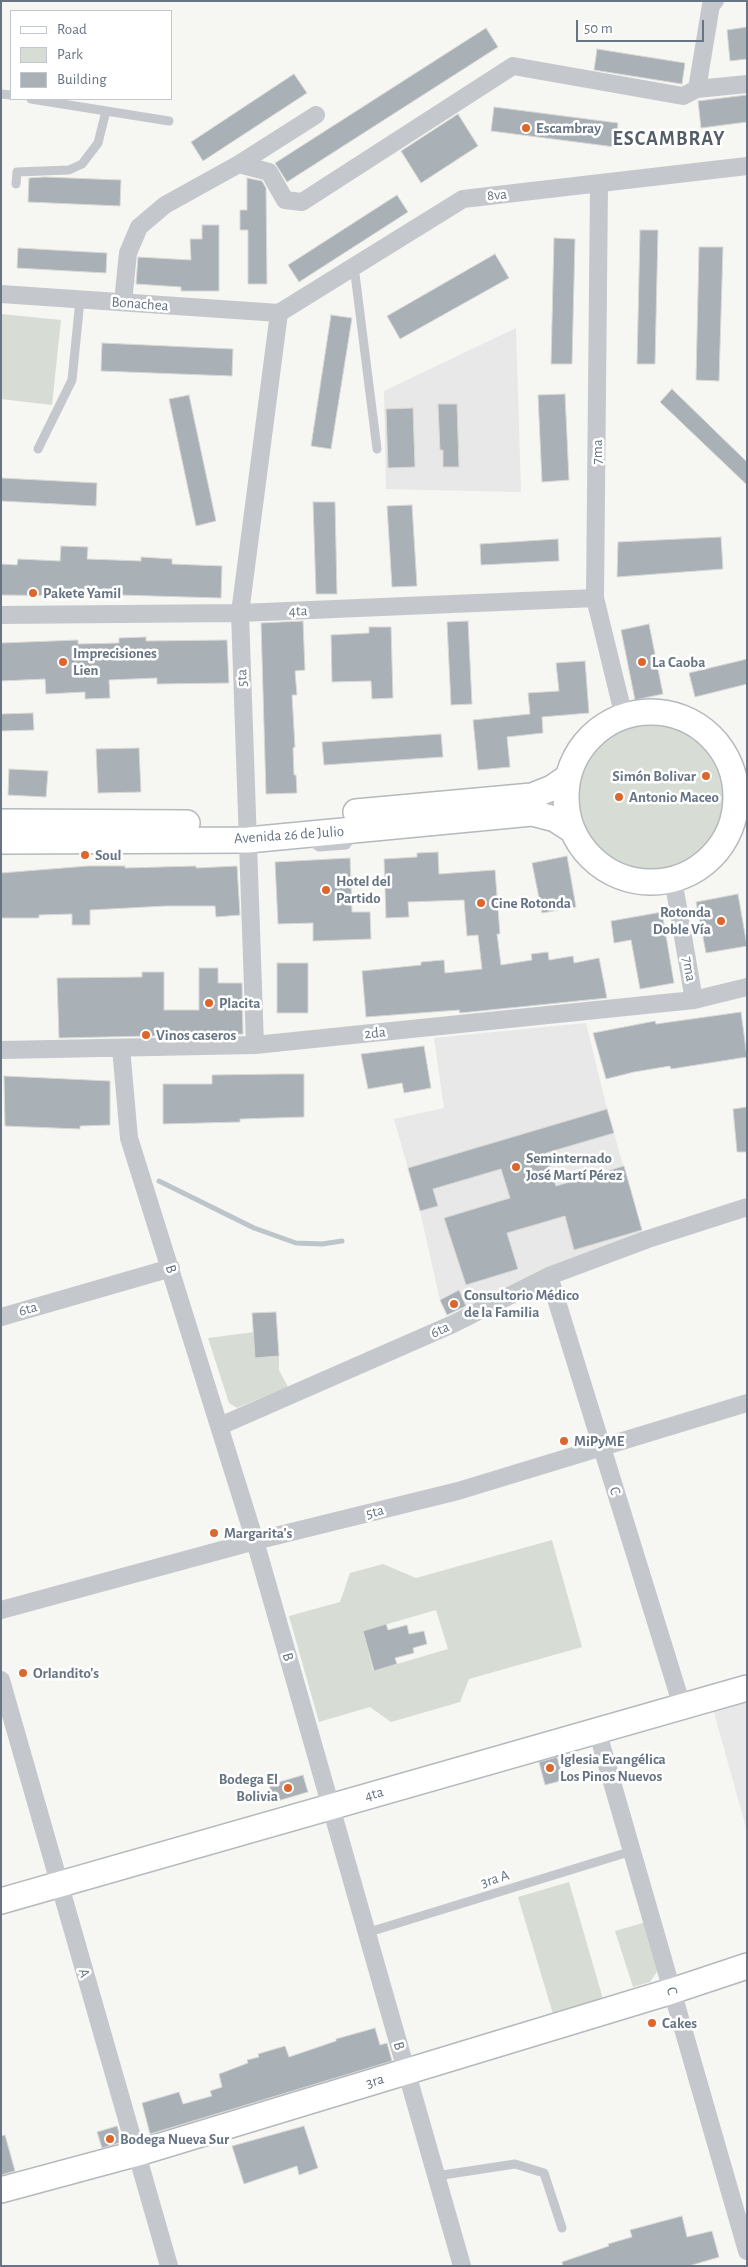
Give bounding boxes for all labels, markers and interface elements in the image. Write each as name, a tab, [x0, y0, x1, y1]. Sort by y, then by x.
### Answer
legend	[10, 10, 172, 100]
scale bar	[578, 10, 706, 42]
text: 50 m	[584, 21, 613, 36]
text: Road	[57, 22, 87, 37]
text: Park	[57, 47, 83, 62]
text: Building	[57, 72, 107, 87]
place label: Escambray	[536, 119, 601, 137]
marker: Escambray	[520, 122, 532, 134]
district label: ESCAMBRAY	[611, 127, 727, 151]
street label: 8va	[486, 185, 508, 205]
street label: Bonachea	[111, 293, 169, 315]
street label: 7ma	[588, 439, 606, 465]
place label: Pakete Yamil	[43, 584, 121, 602]
marker: Pakete Yamil	[27, 587, 39, 599]
street label: 4ta	[288, 602, 308, 620]
place label: Imprecisiones Lien	[73, 644, 157, 679]
place label: La Caoba	[652, 653, 705, 671]
marker: Imprecisiones Lien	[57, 656, 69, 668]
marker: La Caoba	[636, 656, 648, 668]
street label: 5ta	[233, 669, 251, 687]
place label: Simón Bolivar	[612, 767, 696, 785]
marker: Simón Bolivar	[700, 770, 712, 782]
place label: Antonio Maceo	[629, 788, 719, 806]
marker: Antonio Maceo	[613, 791, 625, 803]
street label: Avenida 26 de Julio	[233, 822, 345, 848]
place label: Soul	[95, 846, 121, 864]
marker: Soul	[79, 849, 91, 861]
place label: Hotel del Partido	[336, 872, 391, 907]
marker: Hotel del Partido	[320, 884, 332, 896]
place label: Cine Rotonda	[491, 894, 571, 912]
marker: Cine Rotonda	[475, 897, 487, 909]
place label: Rotonda Doble Vía	[653, 903, 711, 938]
marker: Rotonda Doble Vía	[715, 915, 727, 927]
street label: 7ma	[678, 955, 700, 983]
place label: Placita	[219, 994, 260, 1012]
marker: Placita	[203, 997, 215, 1009]
street label: 2da	[363, 1023, 387, 1043]
place label: Vinos caseros	[156, 1026, 236, 1044]
marker: Vinos caseros	[140, 1029, 152, 1041]
place label: Seminternado José Martí Pérez	[526, 1149, 622, 1184]
marker: Seminternado José Martí Pérez	[510, 1161, 522, 1173]
street label: B	[161, 1263, 181, 1275]
place label: Consultorio Médico de la Familia	[464, 1286, 579, 1321]
street label: 6ta	[17, 1298, 39, 1320]
marker: Consultorio Médico de la Familia	[448, 1298, 460, 1310]
street label: 6ta	[428, 1318, 452, 1342]
place label: MiPyME	[574, 1432, 624, 1450]
marker: MiPyME	[558, 1435, 570, 1447]
street label: C	[605, 1485, 625, 1497]
street label: 5ta	[364, 1501, 386, 1523]
place label: Margarita's	[224, 1524, 292, 1542]
marker: Margarita's	[208, 1527, 220, 1539]
street label: B	[278, 1651, 298, 1663]
place label: Orlandito's	[33, 1664, 99, 1682]
marker: Orlandito's	[17, 1667, 29, 1679]
place label: Iglesia Evangélica Los Pinos Nuevos	[560, 1750, 666, 1785]
marker: Iglesia Evangélica Los Pinos Nuevos	[544, 1762, 556, 1774]
place label: Bodega El Bolivia	[219, 1770, 278, 1805]
marker: Bodega El Bolivia	[282, 1782, 294, 1794]
street label: 4ta	[362, 1783, 386, 1805]
street label: 3ra A	[479, 1866, 511, 1892]
street label: A	[74, 1966, 94, 1980]
street label: C	[662, 1985, 682, 1997]
place label: Cakes	[662, 2014, 697, 2032]
marker: Cakes	[646, 2017, 658, 2029]
street label: B	[389, 2040, 409, 2052]
street label: 3ra	[364, 2070, 386, 2092]
place label: Bodega Nueva Sur	[120, 2130, 229, 2148]
marker: Bodega Nueva Sur	[104, 2133, 116, 2145]

